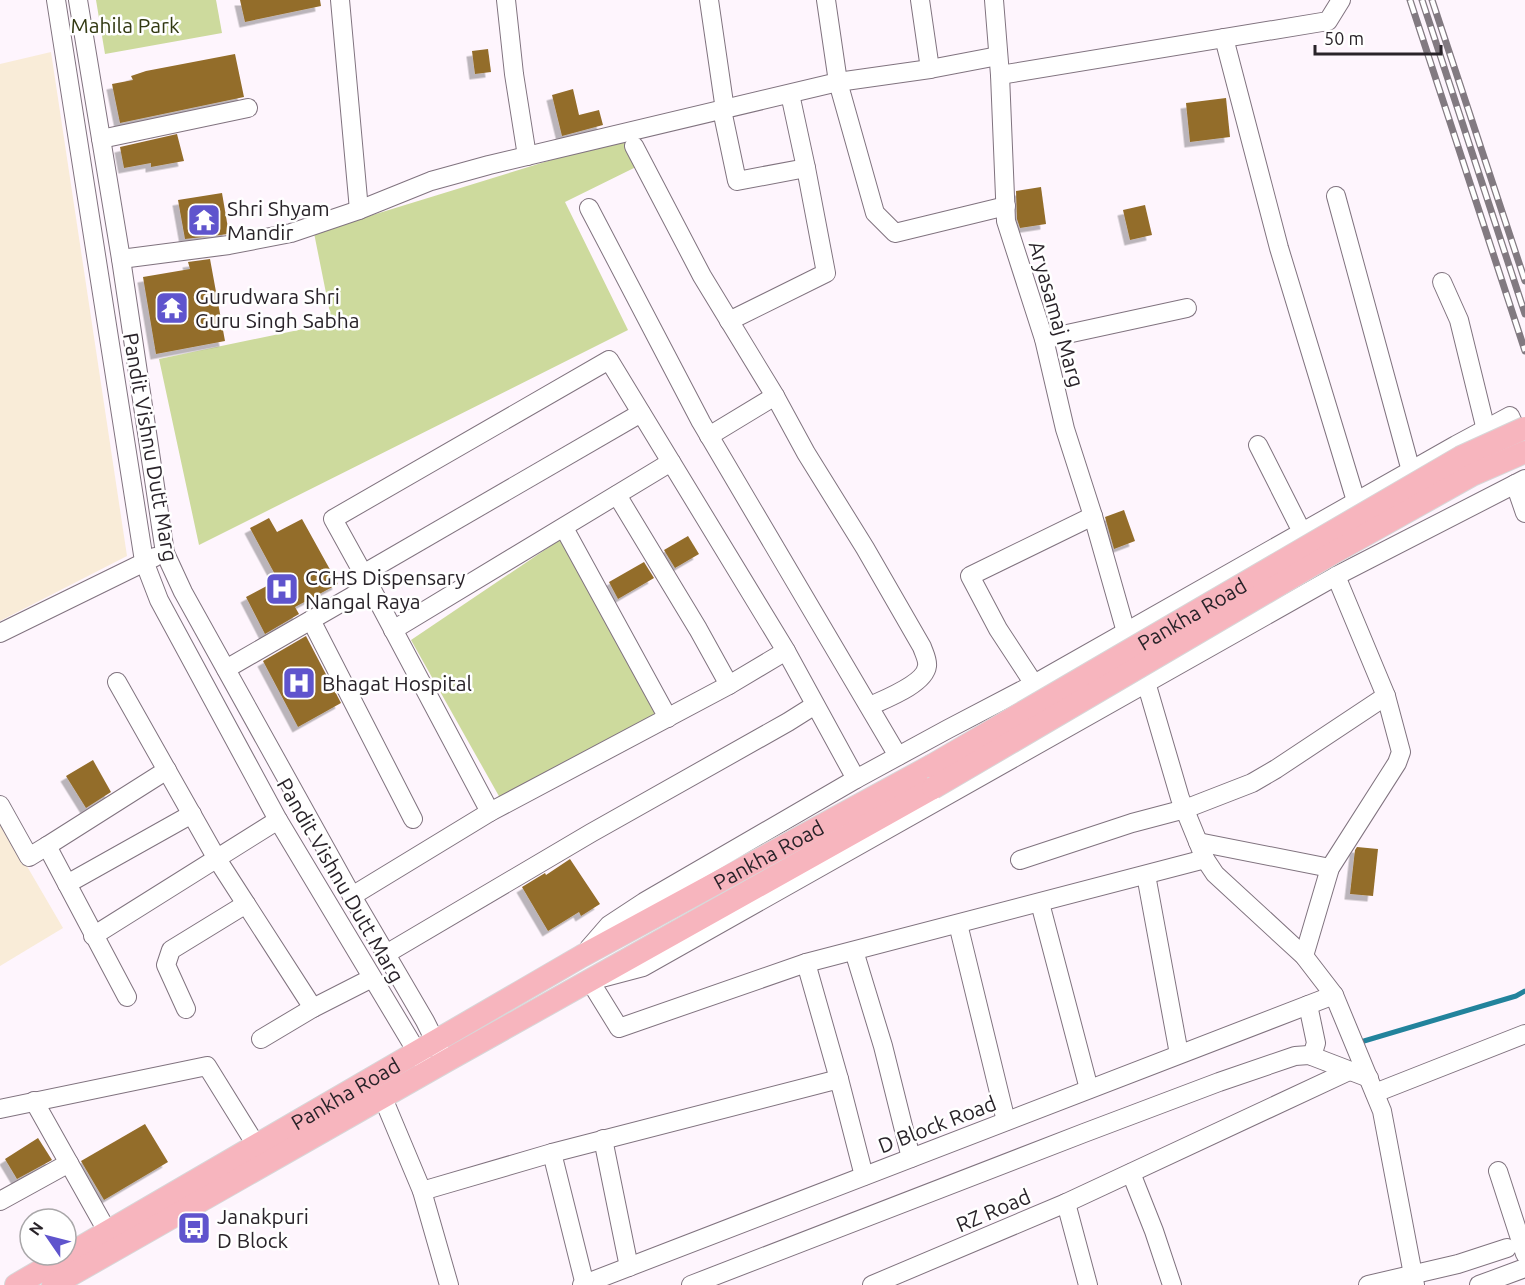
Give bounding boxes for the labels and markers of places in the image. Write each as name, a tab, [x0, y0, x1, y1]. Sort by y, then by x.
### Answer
place label: Shri Shyam Mandir	[227, 196, 330, 244]
temple icon: Shri Shyam Mandir	[186, 202, 222, 238]
place label: Gurudwara Shri Guru Singh Sabha	[195, 284, 360, 332]
temple icon: Gurudwara Shri Guru Singh Sabha	[154, 290, 190, 326]
place label: CGHS Dispensary Nangal Raya	[305, 565, 465, 613]
hospital icon: CGHS Dispensary Nangal Raya	[264, 571, 300, 607]
hospital icon: Bhagat Hospital	[281, 665, 317, 701]
place label: Bhagat Hospital	[322, 671, 472, 695]
place label: Janakpuri D Block	[217, 1204, 309, 1252]
bus stop icon: Janakpuri D Block	[176, 1210, 212, 1246]

